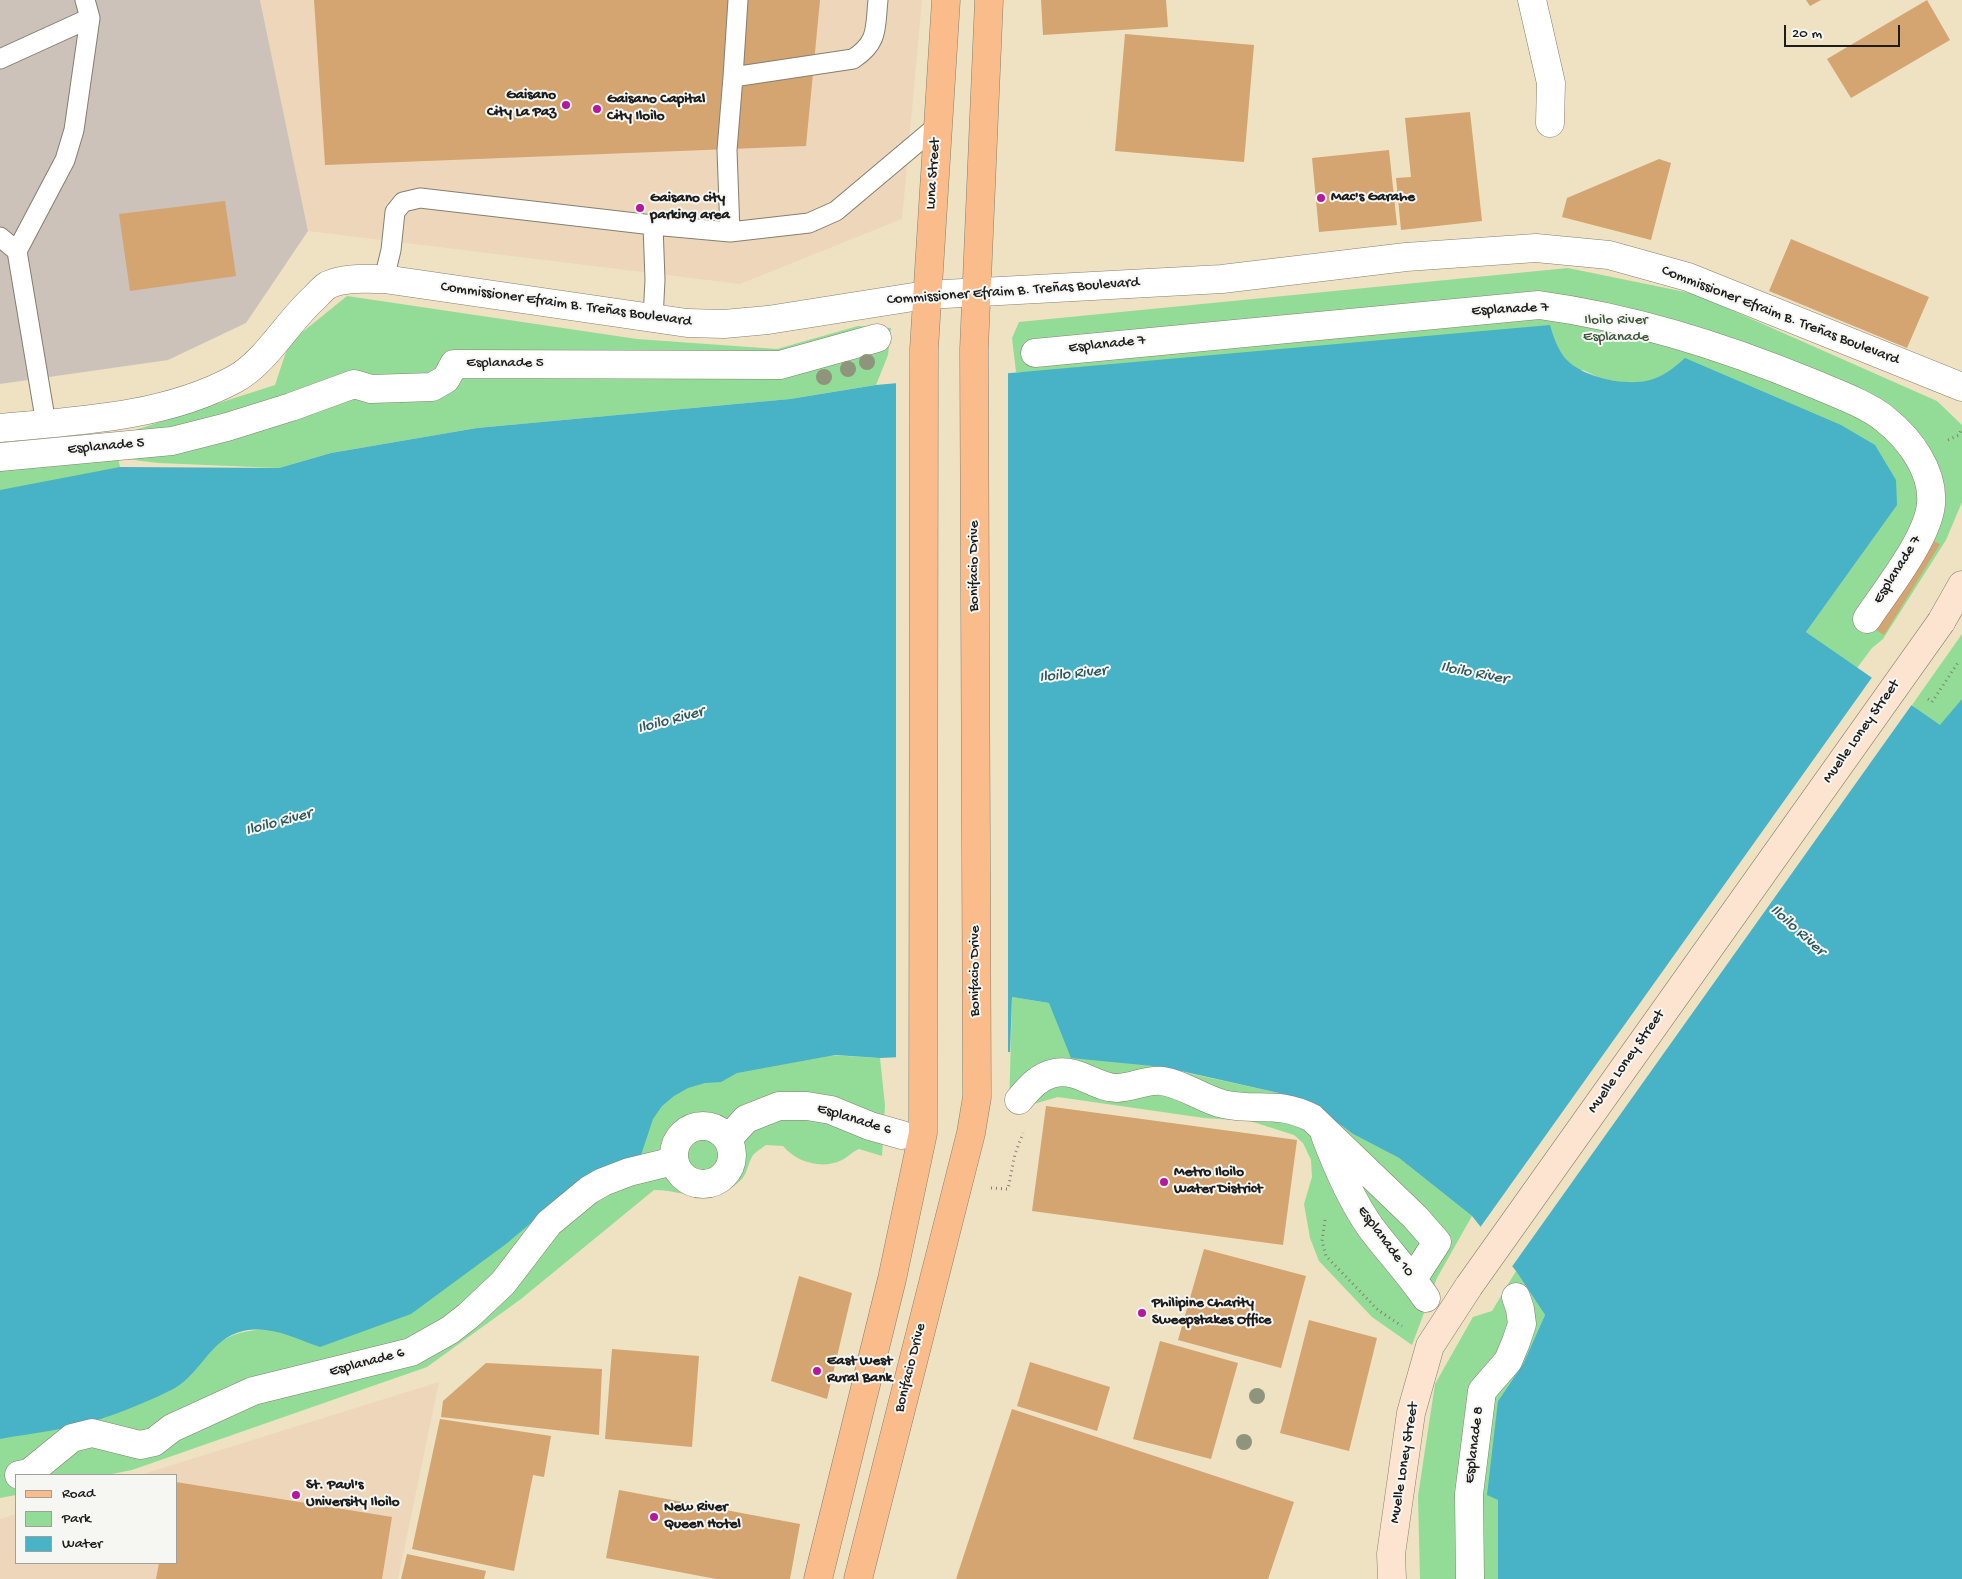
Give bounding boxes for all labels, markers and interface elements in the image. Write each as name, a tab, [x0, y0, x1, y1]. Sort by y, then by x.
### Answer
scale bar	[1787, 15, 1903, 47]
text: 20 m	[1792, 25, 1822, 43]
place label: Gaisano City La Paz	[487, 87, 556, 122]
place label: Gaisano Capital City Iloilo	[607, 91, 705, 126]
marker: Gaisano City La Paz	[560, 99, 572, 111]
marker: Gaisano Capital City Iloilo	[591, 103, 603, 115]
street label: Luna Street	[923, 138, 945, 210]
place label: Mac's Garahe	[1331, 189, 1415, 207]
place label: Gaisano city parking area	[650, 190, 730, 225]
marker: Mac's Garahe	[1315, 192, 1327, 204]
marker: Gaisano city parking area	[634, 202, 646, 214]
street label: Commissioner Efraim B. Treñas Boulevard	[1659, 262, 1901, 370]
street label: Commissioner Efraim B. Treñas Boulevard	[886, 274, 1140, 310]
street label: Commissioner Efraim B. Treñas Boulevard	[439, 278, 693, 332]
street label: Esplanade 7	[1471, 299, 1549, 321]
park label: Iloilo River Esplanade	[1583, 312, 1649, 347]
street label: Esplanade 7	[1068, 332, 1146, 358]
street label: Esplanade 5	[466, 355, 544, 373]
street label: Esplanade 5	[67, 435, 145, 459]
street label: Bonifacio Drive	[966, 520, 984, 612]
street label: Esplanade 7	[1870, 532, 1926, 608]
water label: Iloilo River	[1439, 658, 1509, 690]
water label: Iloilo River	[1038, 662, 1108, 688]
street label: Muelle Loney Street	[1820, 677, 1904, 787]
water label: Iloilo River	[636, 703, 706, 739]
water label: Iloilo River	[244, 805, 314, 841]
water label: Iloilo River	[1765, 901, 1829, 961]
street label: Bonifacio Drive	[967, 925, 985, 1017]
street label: Muelle Loney Street	[1585, 1007, 1669, 1117]
street label: Esplanade 6	[815, 1100, 893, 1140]
place label: Metro Iloilo Water District	[1174, 1164, 1262, 1199]
marker: Metro Iloilo Water District	[1158, 1176, 1170, 1188]
street label: Esplanade 10	[1353, 1203, 1417, 1281]
place label: Philipine Charity Sweepstakes Office	[1152, 1295, 1271, 1330]
marker: Philipine Charity Sweepstakes Office	[1136, 1307, 1148, 1319]
street label: Bonifacio Drive	[891, 1322, 931, 1414]
street label: Esplanade 6	[327, 1344, 407, 1382]
place label: East West Rural Bank	[827, 1353, 892, 1388]
marker: East West Rural Bank	[811, 1365, 823, 1377]
street label: Muelle Loney Street	[1387, 1401, 1423, 1525]
street label: Esplanade 8	[1461, 1405, 1489, 1485]
legend	[15, 1474, 178, 1564]
place label: St. Paul's University Iloilo	[306, 1477, 400, 1512]
text: Road	[62, 1485, 95, 1503]
marker: St. Paul's University Iloilo	[290, 1489, 302, 1501]
place label: New River Queen Hotel	[664, 1499, 741, 1534]
text: Park	[62, 1510, 91, 1528]
marker: New River Queen Hotel	[648, 1511, 660, 1523]
text: Water	[62, 1535, 102, 1553]

